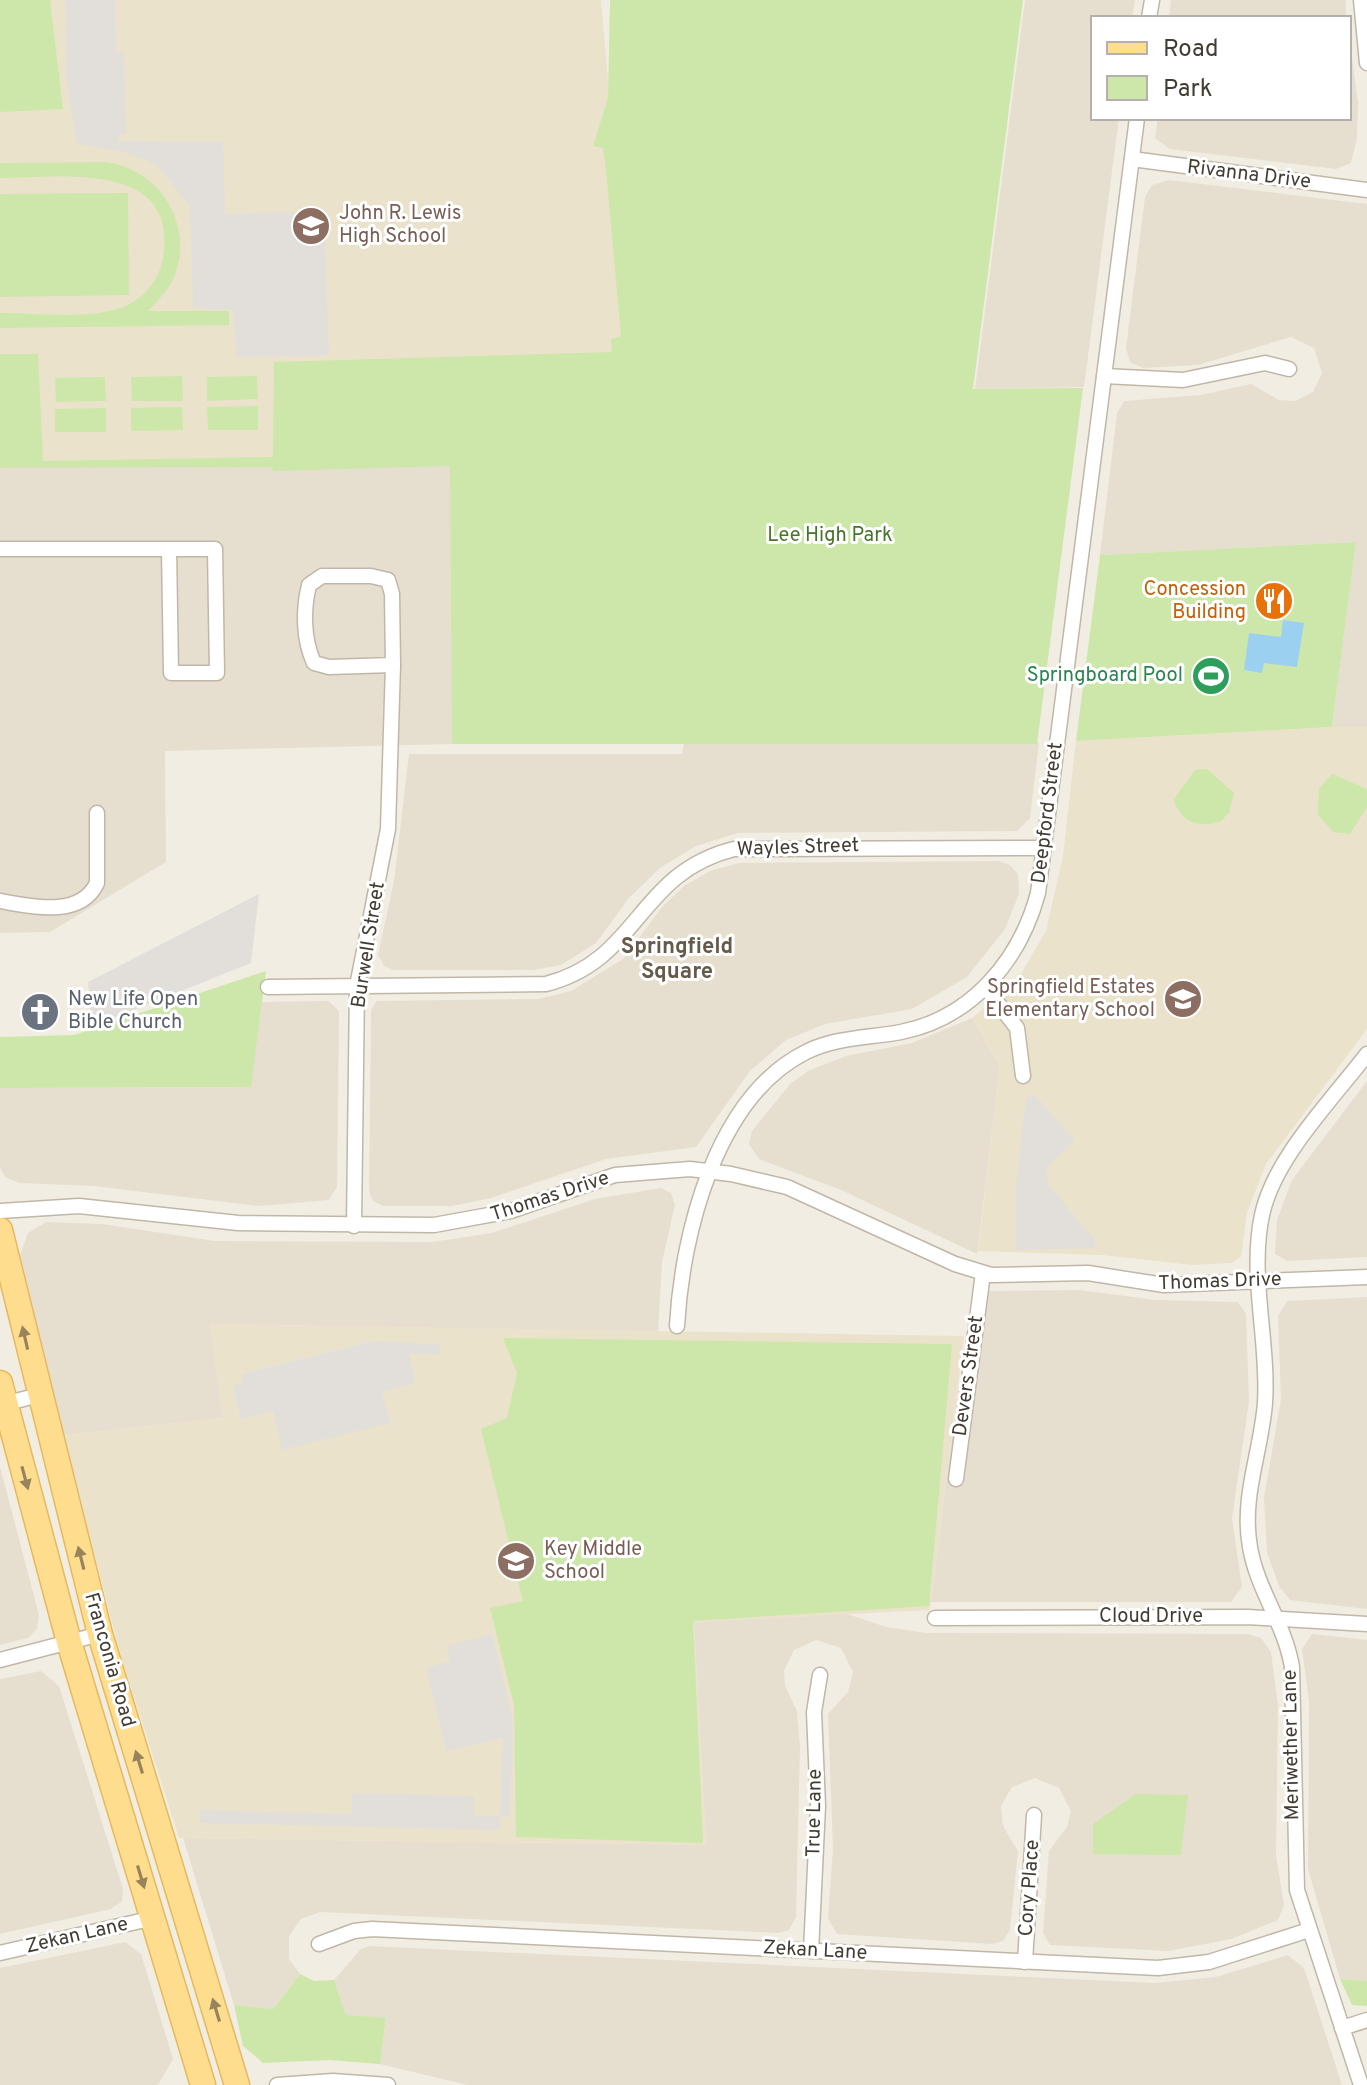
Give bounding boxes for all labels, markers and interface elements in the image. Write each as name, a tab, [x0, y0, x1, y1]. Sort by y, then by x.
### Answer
legend	[1091, 16, 1351, 120]
text: Road	[1163, 35, 1219, 65]
text: Park	[1163, 75, 1213, 105]
street label: Rivanna Drive	[1186, 155, 1312, 195]
place label: John R. Lewis High School	[339, 201, 461, 250]
school or university icon: John R. Lewis High School	[290, 205, 332, 247]
park label: Lee High Park	[767, 523, 893, 549]
place label: Concession Building	[1143, 577, 1246, 626]
restaurant icon: Concession Building	[1253, 580, 1295, 622]
sports icon: Springboard Pool	[1190, 655, 1232, 697]
place label: Springboard Pool	[1027, 663, 1183, 689]
street label: Deepford Street	[1026, 741, 1070, 885]
street label: Wayles Street	[736, 833, 860, 863]
street label: Burwell Street	[346, 880, 392, 1010]
district label: Springfield Square	[621, 934, 733, 986]
place label: Springfield Estates Elementary School	[985, 975, 1155, 1024]
school or university icon: Springfield Estates Elementary School	[1162, 978, 1204, 1020]
place label: New Life Open Bible Church	[68, 987, 198, 1036]
church icon: New Life Open Bible Church	[19, 991, 61, 1033]
street label: Thomas Drive	[487, 1166, 613, 1228]
street label: Thomas Drive	[1158, 1267, 1282, 1297]
street label: Devers Street	[948, 1314, 990, 1438]
one-way arrow	[19, 1326, 31, 1351]
one-way arrow	[19, 1466, 31, 1491]
place label: Key Middle School	[544, 1537, 642, 1586]
school or university icon: Key Middle School	[495, 1540, 537, 1582]
one-way arrow	[74, 1546, 86, 1571]
street label: Franconia Road	[77, 1590, 141, 1730]
street label: Cloud Drive	[1099, 1604, 1203, 1630]
street label: Meriwether Lane	[1278, 1669, 1306, 1821]
one-way arrow	[132, 1749, 145, 1773]
street label: True Lane	[801, 1769, 829, 1857]
street label: Cory Place	[1014, 1839, 1046, 1937]
one-way arrow	[135, 1866, 148, 1890]
street label: Zekan Lane	[23, 1912, 131, 1960]
street label: Zekan Lane	[762, 1935, 868, 1967]
one-way arrow	[209, 1998, 221, 2022]

